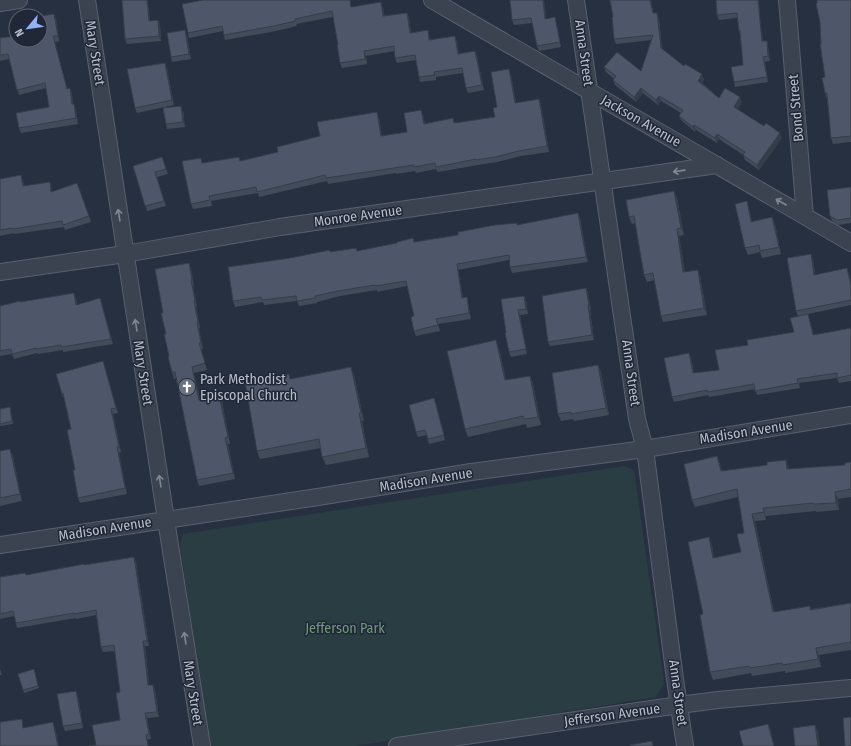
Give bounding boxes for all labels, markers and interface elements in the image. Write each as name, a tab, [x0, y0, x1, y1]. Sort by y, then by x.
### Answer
north arrow	[8, 8, 48, 48]
street label: Mary Street	[81, 19, 109, 87]
street label: Anna Street	[571, 19, 597, 88]
text: N	[12, 27, 27, 39]
street label: Bond Street	[785, 73, 807, 142]
street label: Jackson Avenue	[598, 91, 684, 151]
one-way arrow	[673, 167, 686, 175]
one-way arrow	[775, 198, 787, 206]
street label: Monroe Avenue	[313, 201, 403, 231]
one-way arrow	[115, 209, 123, 222]
one-way arrow	[132, 319, 140, 332]
street label: Mary Street	[129, 339, 157, 407]
street label: Anna Street	[618, 339, 644, 408]
place label: Park Methodist Episcopal Church	[200, 371, 297, 404]
church icon: Park Methodist Episcopal Church	[177, 377, 197, 397]
street label: Madison Avenue	[698, 416, 794, 448]
street label: Madison Avenue	[378, 464, 474, 496]
one-way arrow	[156, 475, 164, 488]
street label: Madison Avenue	[57, 513, 153, 545]
park label: Jefferson Park	[305, 620, 385, 637]
one-way arrow	[180, 632, 188, 645]
street label: Mary Street	[179, 659, 207, 727]
street label: Anna Street	[665, 659, 691, 728]
street label: Jefferson Avenue	[563, 700, 661, 730]

